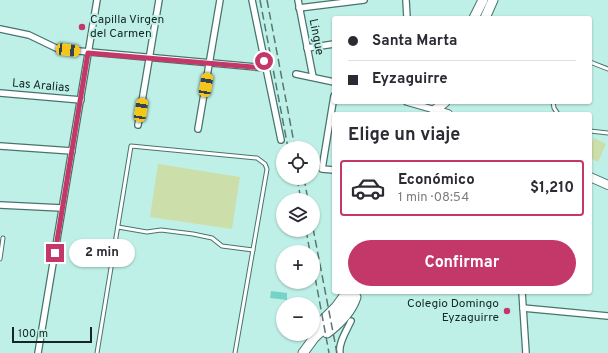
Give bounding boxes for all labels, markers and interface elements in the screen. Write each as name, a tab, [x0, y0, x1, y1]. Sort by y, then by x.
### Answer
place label: Capilla Virgen del Carmen	[90, 12, 164, 42]
street label: Lingue	[305, 18, 327, 56]
marker: Capilla Virgen del Carmen	[77, 22, 87, 32]
text: Santa Marta	[372, 32, 457, 51]
car	[55, 43, 81, 57]
route start	[255, 52, 273, 70]
text: Eyzaguirre	[372, 70, 448, 89]
car	[198, 72, 214, 98]
street label: Las Aralias	[11, 76, 71, 96]
car	[133, 97, 149, 123]
text: Elige un viaje	[348, 124, 460, 147]
map controls	[276, 141, 320, 341]
button: locate	[276, 141, 320, 185]
icon: car	[350, 170, 386, 206]
text: Económico	[398, 171, 475, 190]
text: $1,210	[530, 179, 574, 198]
text: 1 min · 08:54	[398, 190, 469, 206]
button: layers	[276, 193, 320, 237]
callout: 2 min	[69, 239, 135, 267]
button: Confirmar	[348, 240, 576, 286]
route end	[46, 244, 64, 262]
text: 2 min	[85, 245, 119, 261]
button: +	[276, 245, 320, 289]
place label: Colegio Domingo Eyzaguirre	[407, 296, 499, 326]
button: −	[276, 297, 320, 341]
marker: Colegio Domingo Eyzaguirre	[502, 306, 512, 316]
scale bar	[12, 325, 92, 344]
text: 100 m	[18, 327, 48, 341]

